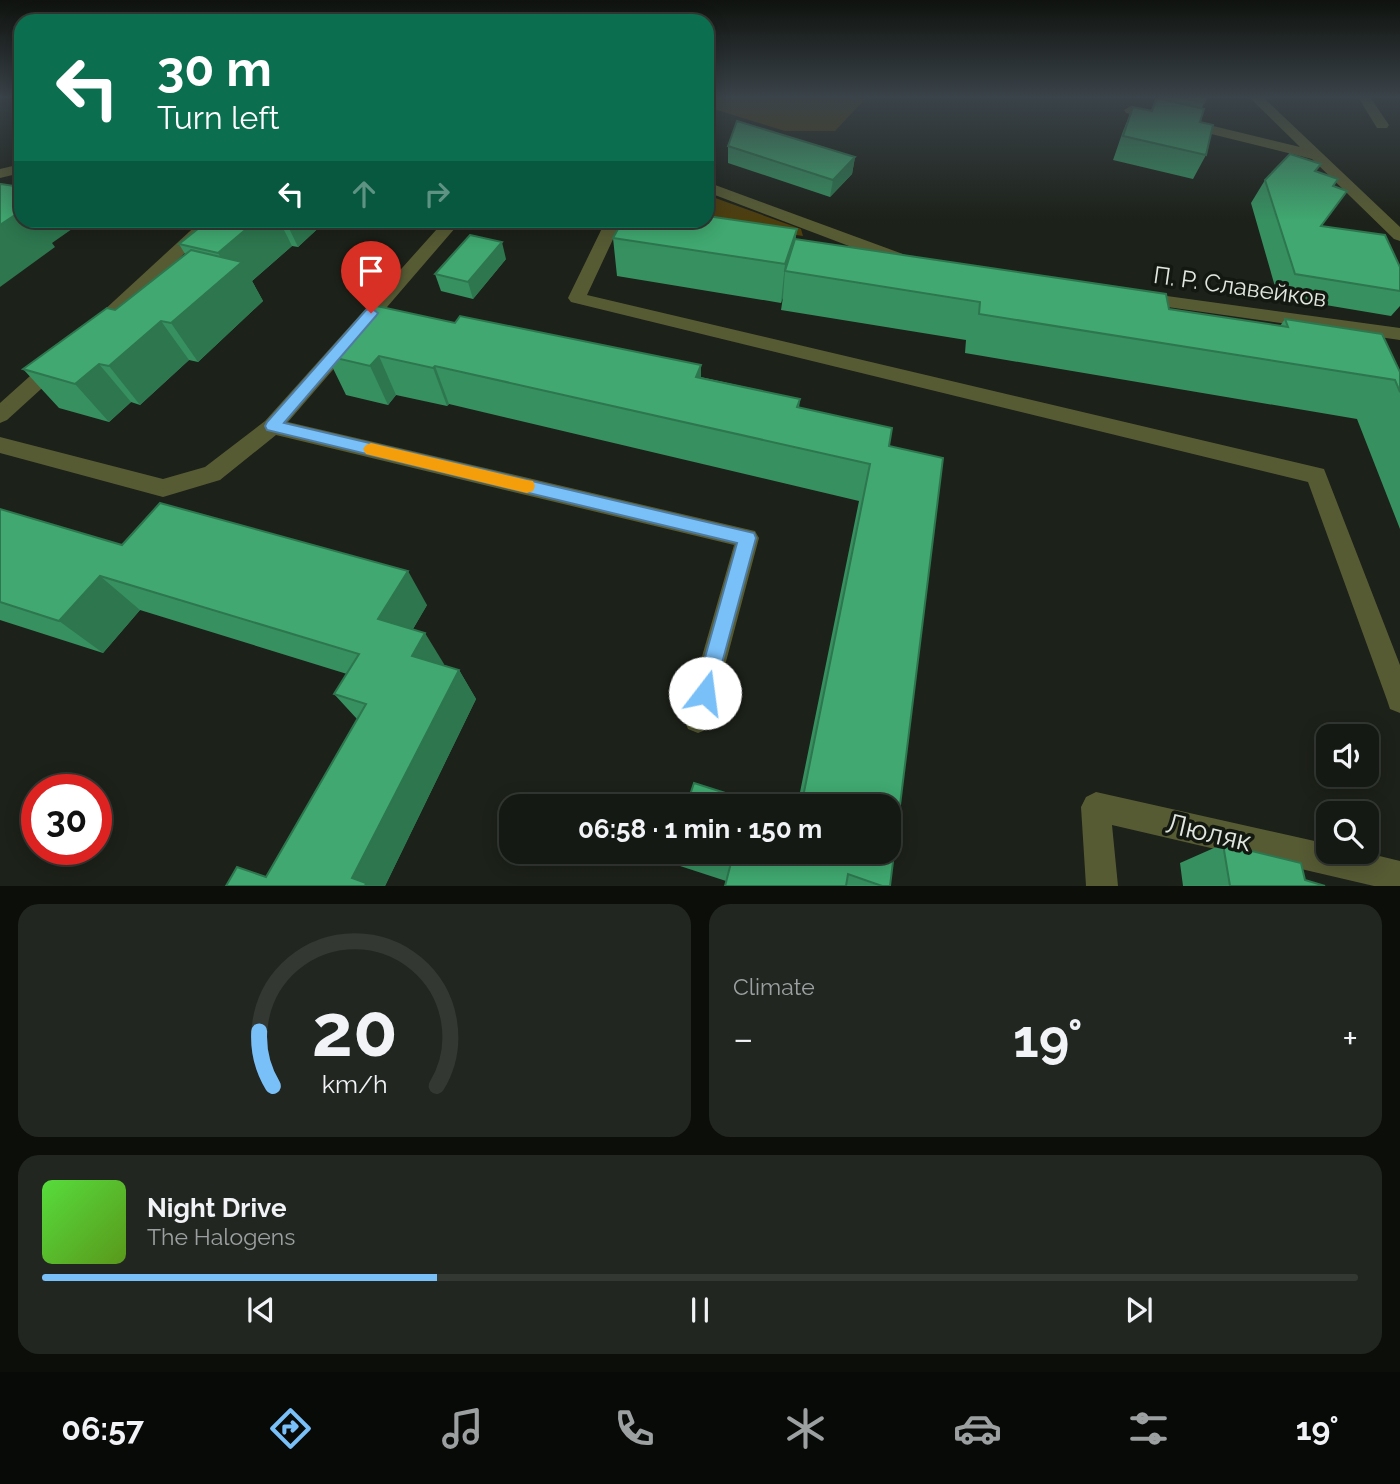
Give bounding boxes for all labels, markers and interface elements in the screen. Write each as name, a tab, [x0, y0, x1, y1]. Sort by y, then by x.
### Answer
text: 30 m	[157, 40, 272, 97]
icon: left	[42, 42, 133, 133]
text: Turn left	[157, 99, 279, 136]
icon: left	[272, 175, 310, 213]
icon: ahead	[345, 175, 383, 213]
icon: right	[418, 175, 456, 213]
pin	[341, 241, 401, 313]
icon: arrive	[352, 252, 390, 290]
street label: П. Р. Славейков	[1152, 260, 1329, 313]
position arrow	[668, 656, 742, 730]
map controls	[1316, 724, 1379, 864]
button: sound	[1316, 724, 1379, 787]
speed limit sign: 30	[21, 774, 112, 865]
button: search	[1316, 801, 1379, 864]
street label: Люляк	[1163, 807, 1255, 858]
text: 06:58 · 1 min · 150 m	[578, 814, 822, 844]
text: Climate	[733, 973, 815, 1000]
text: 20	[312, 989, 397, 1074]
text: 19°	[1013, 1008, 1083, 1069]
text: −	[733, 1016, 753, 1061]
text: +	[1342, 1016, 1358, 1061]
text: km/h	[322, 1069, 387, 1099]
text: Night Drive	[147, 1193, 286, 1223]
text: The Halogens	[147, 1223, 295, 1250]
icon: previous	[242, 1291, 280, 1329]
icon: pause	[681, 1291, 719, 1329]
icon: next	[1120, 1291, 1158, 1329]
icon: directions	[266, 1404, 315, 1453]
icon: music	[438, 1404, 487, 1453]
icon: phone	[610, 1404, 659, 1453]
icon: climate	[781, 1404, 830, 1453]
icon: car	[953, 1404, 1002, 1453]
icon: filters	[1124, 1404, 1173, 1453]
text: 06:57	[61, 1410, 144, 1447]
text: 19°	[1296, 1410, 1339, 1447]

